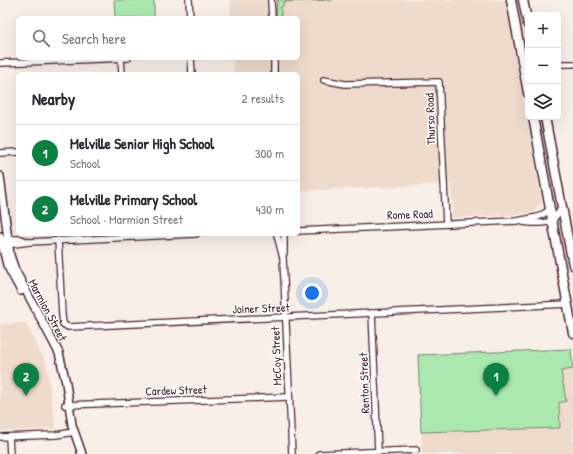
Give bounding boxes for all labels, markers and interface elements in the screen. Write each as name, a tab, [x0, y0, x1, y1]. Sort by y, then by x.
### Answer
map controls	[525, 12, 561, 120]
button: +	[525, 12, 561, 48]
search box	[16, 16, 300, 60]
icon: search	[30, 27, 52, 49]
text: Search here	[62, 28, 126, 49]
button: −	[525, 48, 561, 84]
button: layers	[525, 84, 561, 120]
text: Nearby	[32, 87, 75, 110]
text: 2 results	[242, 89, 284, 107]
street label: Thurso Road	[421, 92, 439, 145]
text: Melville Senior High School	[70, 133, 214, 154]
text: 1	[43, 144, 47, 162]
text: 300 m	[255, 144, 284, 162]
text: School	[70, 154, 100, 172]
text: Melville Primary School	[70, 189, 197, 210]
text: 2	[42, 200, 48, 218]
text: 430 m	[256, 200, 284, 218]
street label: Rome Road	[387, 205, 433, 223]
text: School · Marmion Street	[70, 210, 183, 228]
street label: Marmion Street	[24, 276, 72, 345]
your location	[302, 283, 322, 303]
street label: Joiner Street	[232, 298, 291, 317]
street label: McCoy Street	[266, 325, 286, 386]
street label: Renton Street	[354, 351, 374, 414]
pin: 2	[13, 363, 39, 396]
pin: 1	[483, 363, 509, 396]
street label: Cardew Street	[145, 380, 208, 400]

